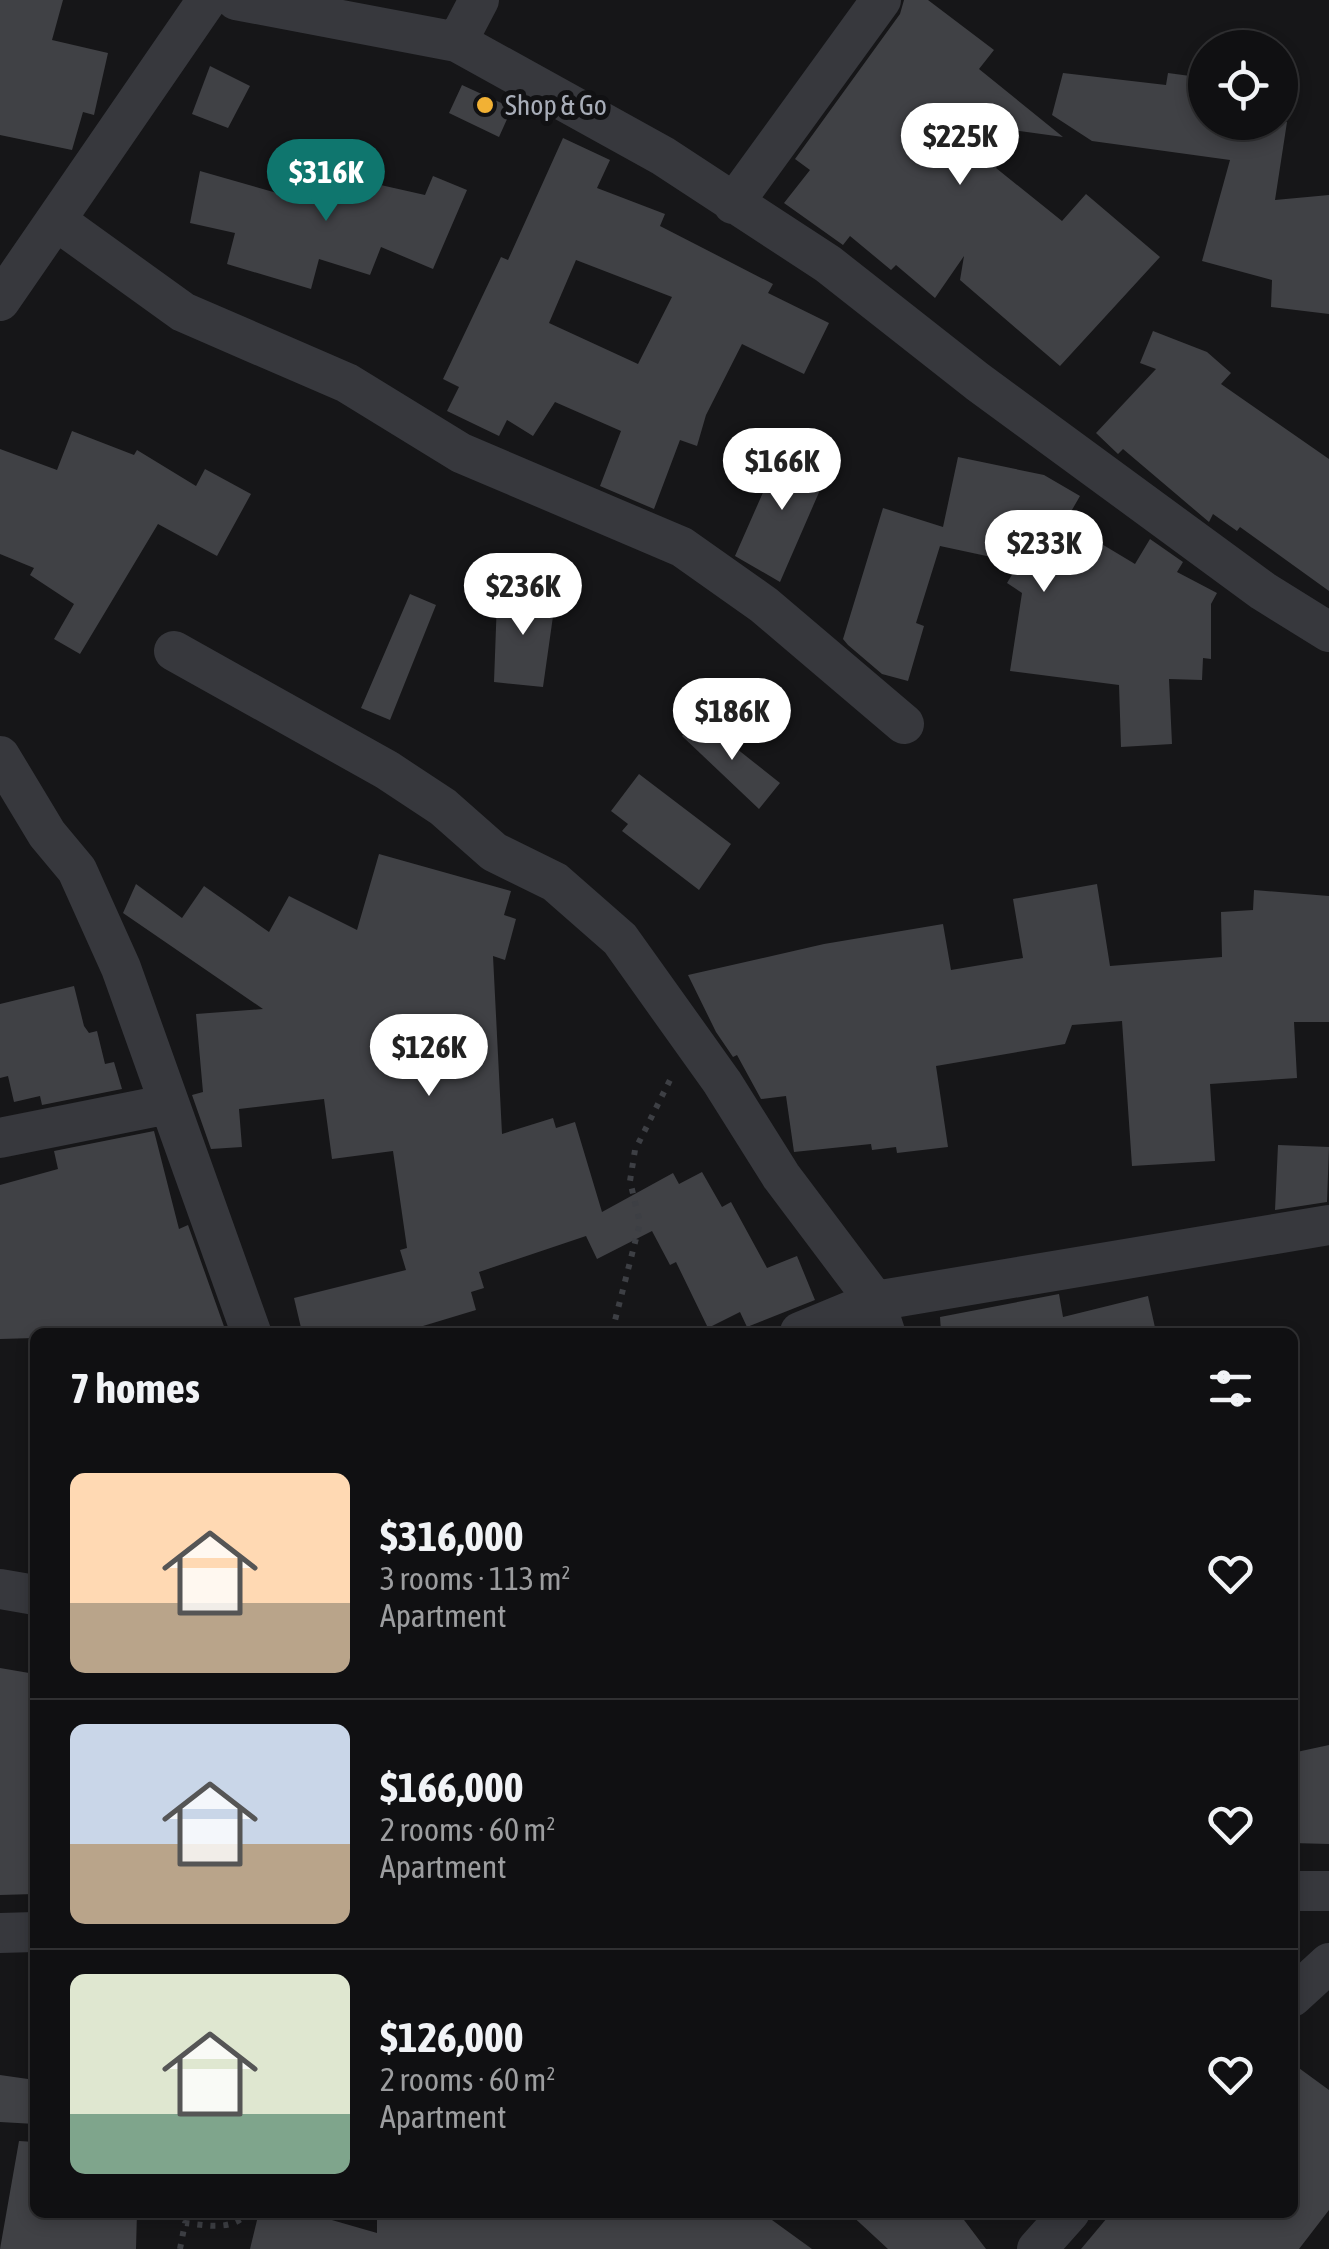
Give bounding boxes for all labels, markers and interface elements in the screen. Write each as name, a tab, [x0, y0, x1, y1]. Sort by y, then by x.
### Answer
map controls	[1188, 30, 1298, 140]
button: locate	[1188, 30, 1298, 140]
place label: Shop & Go	[505, 89, 607, 121]
marker: Shop & Go	[474, 94, 496, 116]
pin: $225K	[890, 103, 1030, 188]
text: $225K	[923, 117, 997, 154]
pin: $316K	[256, 139, 396, 224]
text: $316K	[289, 153, 363, 190]
pin: $166K	[712, 428, 852, 513]
text: $166K	[745, 442, 819, 479]
pin: $233K	[974, 510, 1114, 595]
text: $233K	[1007, 524, 1081, 561]
pin: $236K	[453, 553, 593, 638]
text: $236K	[486, 567, 560, 604]
pin: $186K	[662, 678, 802, 763]
text: $186K	[695, 692, 769, 729]
pin: $126K	[359, 1014, 499, 1099]
text: $126K	[392, 1028, 466, 1065]
icon: filters	[1203, 1361, 1258, 1416]
text: 7 homes	[70, 1364, 200, 1412]
text: $316,000	[380, 1512, 524, 1560]
icon: home	[150, 1513, 270, 1633]
icon: heart	[1203, 1546, 1258, 1601]
text: 3 rooms · 113 m²	[380, 1560, 570, 1597]
text: Apartment	[380, 1597, 506, 1634]
text: $166,000	[380, 1763, 524, 1811]
icon: home	[150, 1764, 270, 1884]
icon: heart	[1203, 1797, 1258, 1852]
text: 2 rooms · 60 m²	[380, 1811, 555, 1848]
text: Apartment	[380, 1848, 506, 1885]
text: $126,000	[380, 2013, 524, 2061]
icon: home	[150, 2014, 270, 2134]
icon: heart	[1203, 2047, 1258, 2102]
text: 2 rooms · 60 m²	[380, 2061, 555, 2098]
text: Apartment	[380, 2098, 506, 2135]

